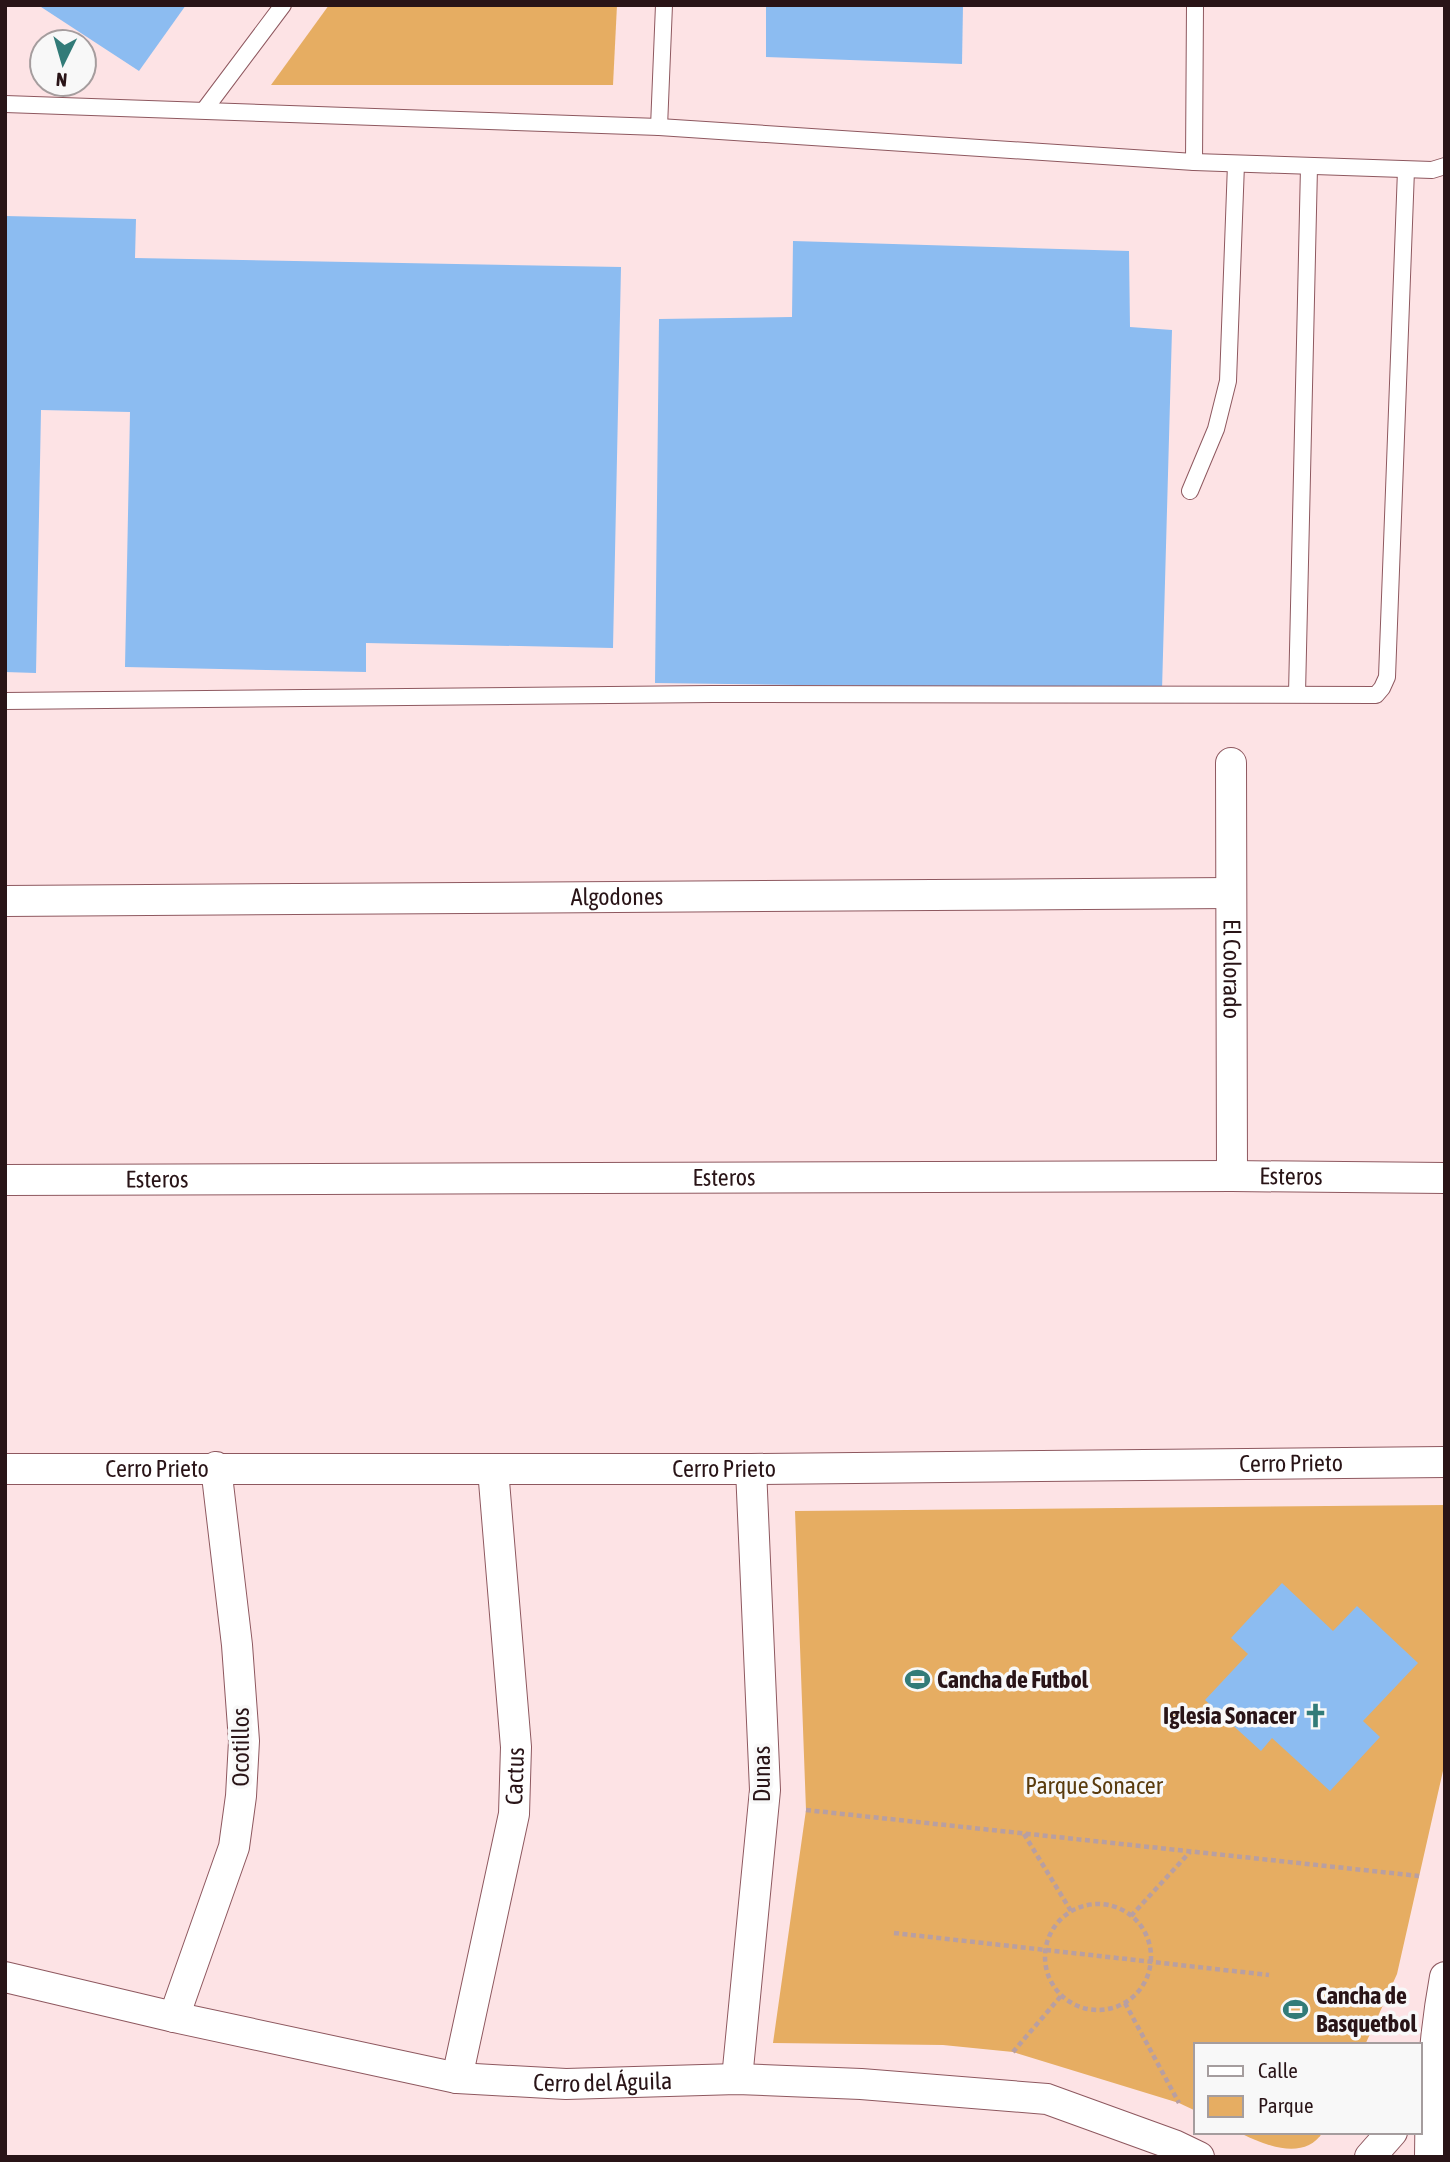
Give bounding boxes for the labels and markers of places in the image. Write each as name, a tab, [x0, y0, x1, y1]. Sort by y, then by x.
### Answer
sports icon: Cancha de Futbol	[903, 1666, 931, 1694]
place label: Cancha de Futbol	[937, 1666, 1089, 1693]
place label: Iglesia Sonacer	[1163, 1702, 1297, 1729]
church icon: Iglesia Sonacer	[1302, 1702, 1330, 1730]
place label: Cancha de Basquetbol	[1316, 1982, 1417, 2037]
sports icon: Cancha de Basquetbol	[1282, 1996, 1310, 2024]

